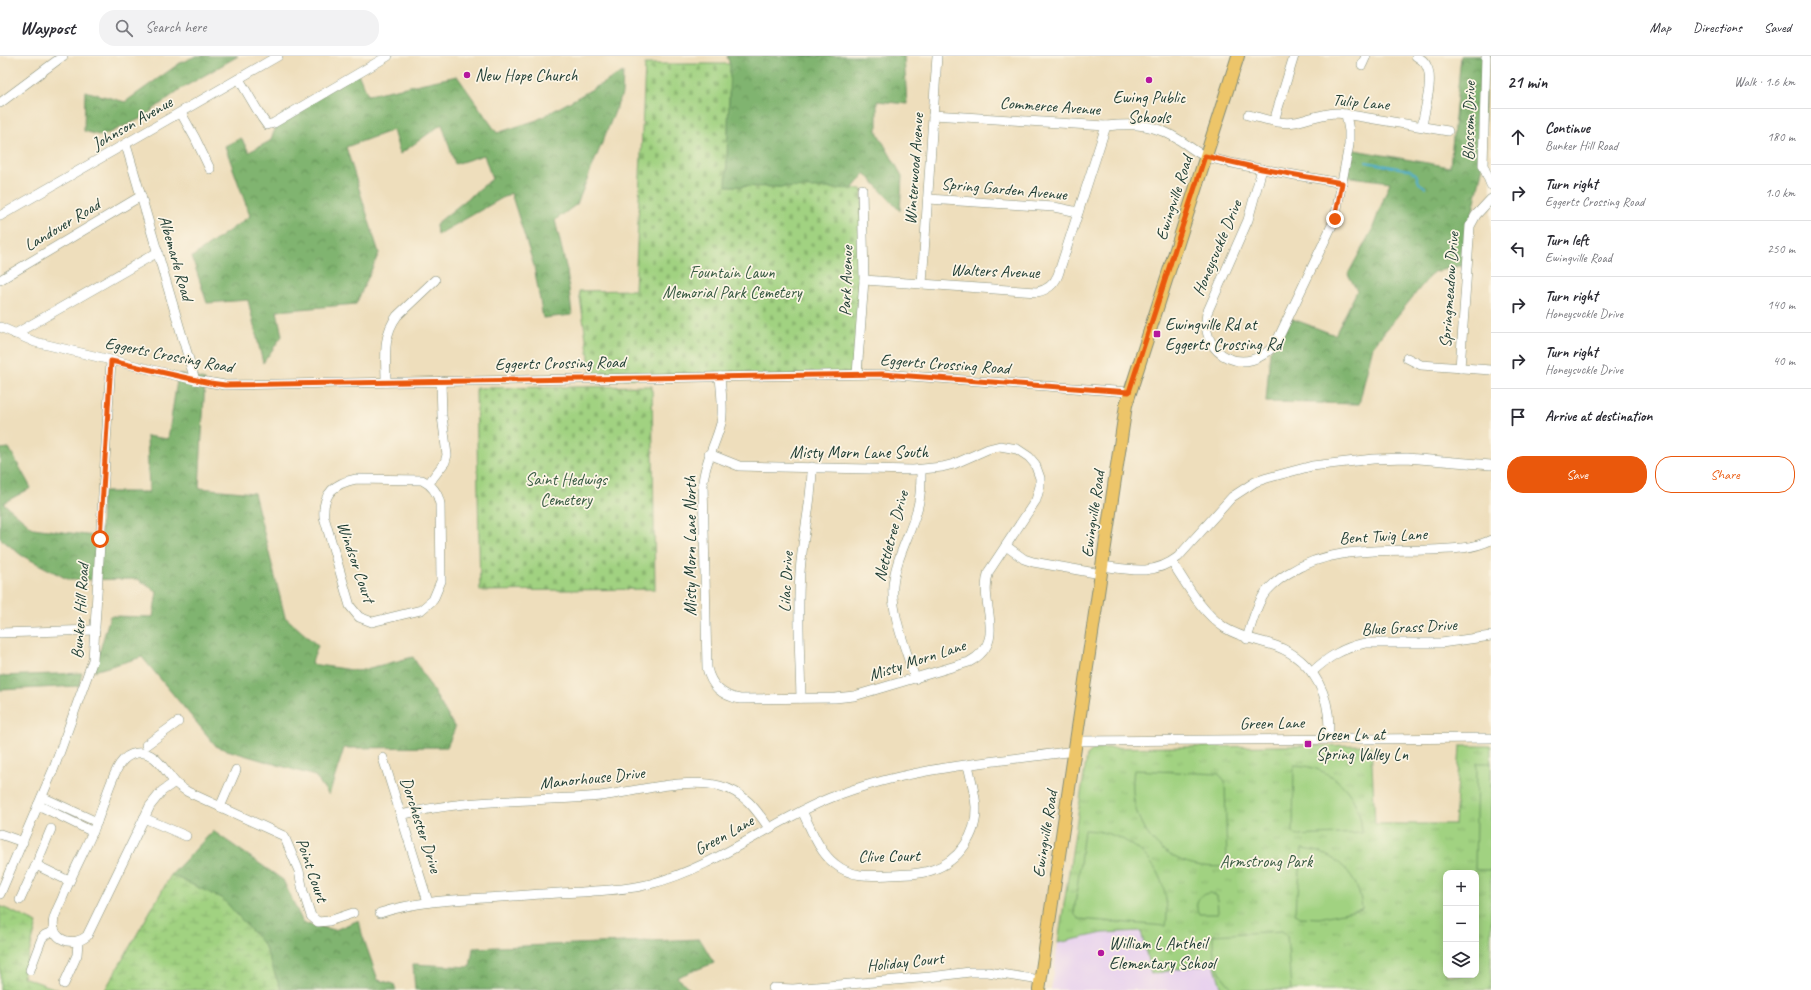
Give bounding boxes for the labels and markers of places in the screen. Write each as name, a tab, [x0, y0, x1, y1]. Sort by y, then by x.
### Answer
place label: New Hope Church	[475, 65, 578, 86]
marker: New Hope Church	[462, 70, 472, 80]
marker: Ewing Public Schools	[1144, 75, 1154, 85]
place label: Ewing Public Schools	[1113, 87, 1186, 128]
place label: Ewingville Rd at Eggerts Crossing Rd	[1165, 314, 1285, 355]
marker: Ewingville Rd at Eggerts Crossing Rd	[1152, 329, 1162, 339]
place label: Green Ln at Spring Valley Ln	[1316, 724, 1409, 765]
marker: Green Ln at Spring Valley Ln	[1303, 739, 1313, 749]
place label: William L Antheil Elementary School	[1109, 933, 1218, 974]
marker: William L Antheil Elementary School	[1096, 948, 1106, 958]

